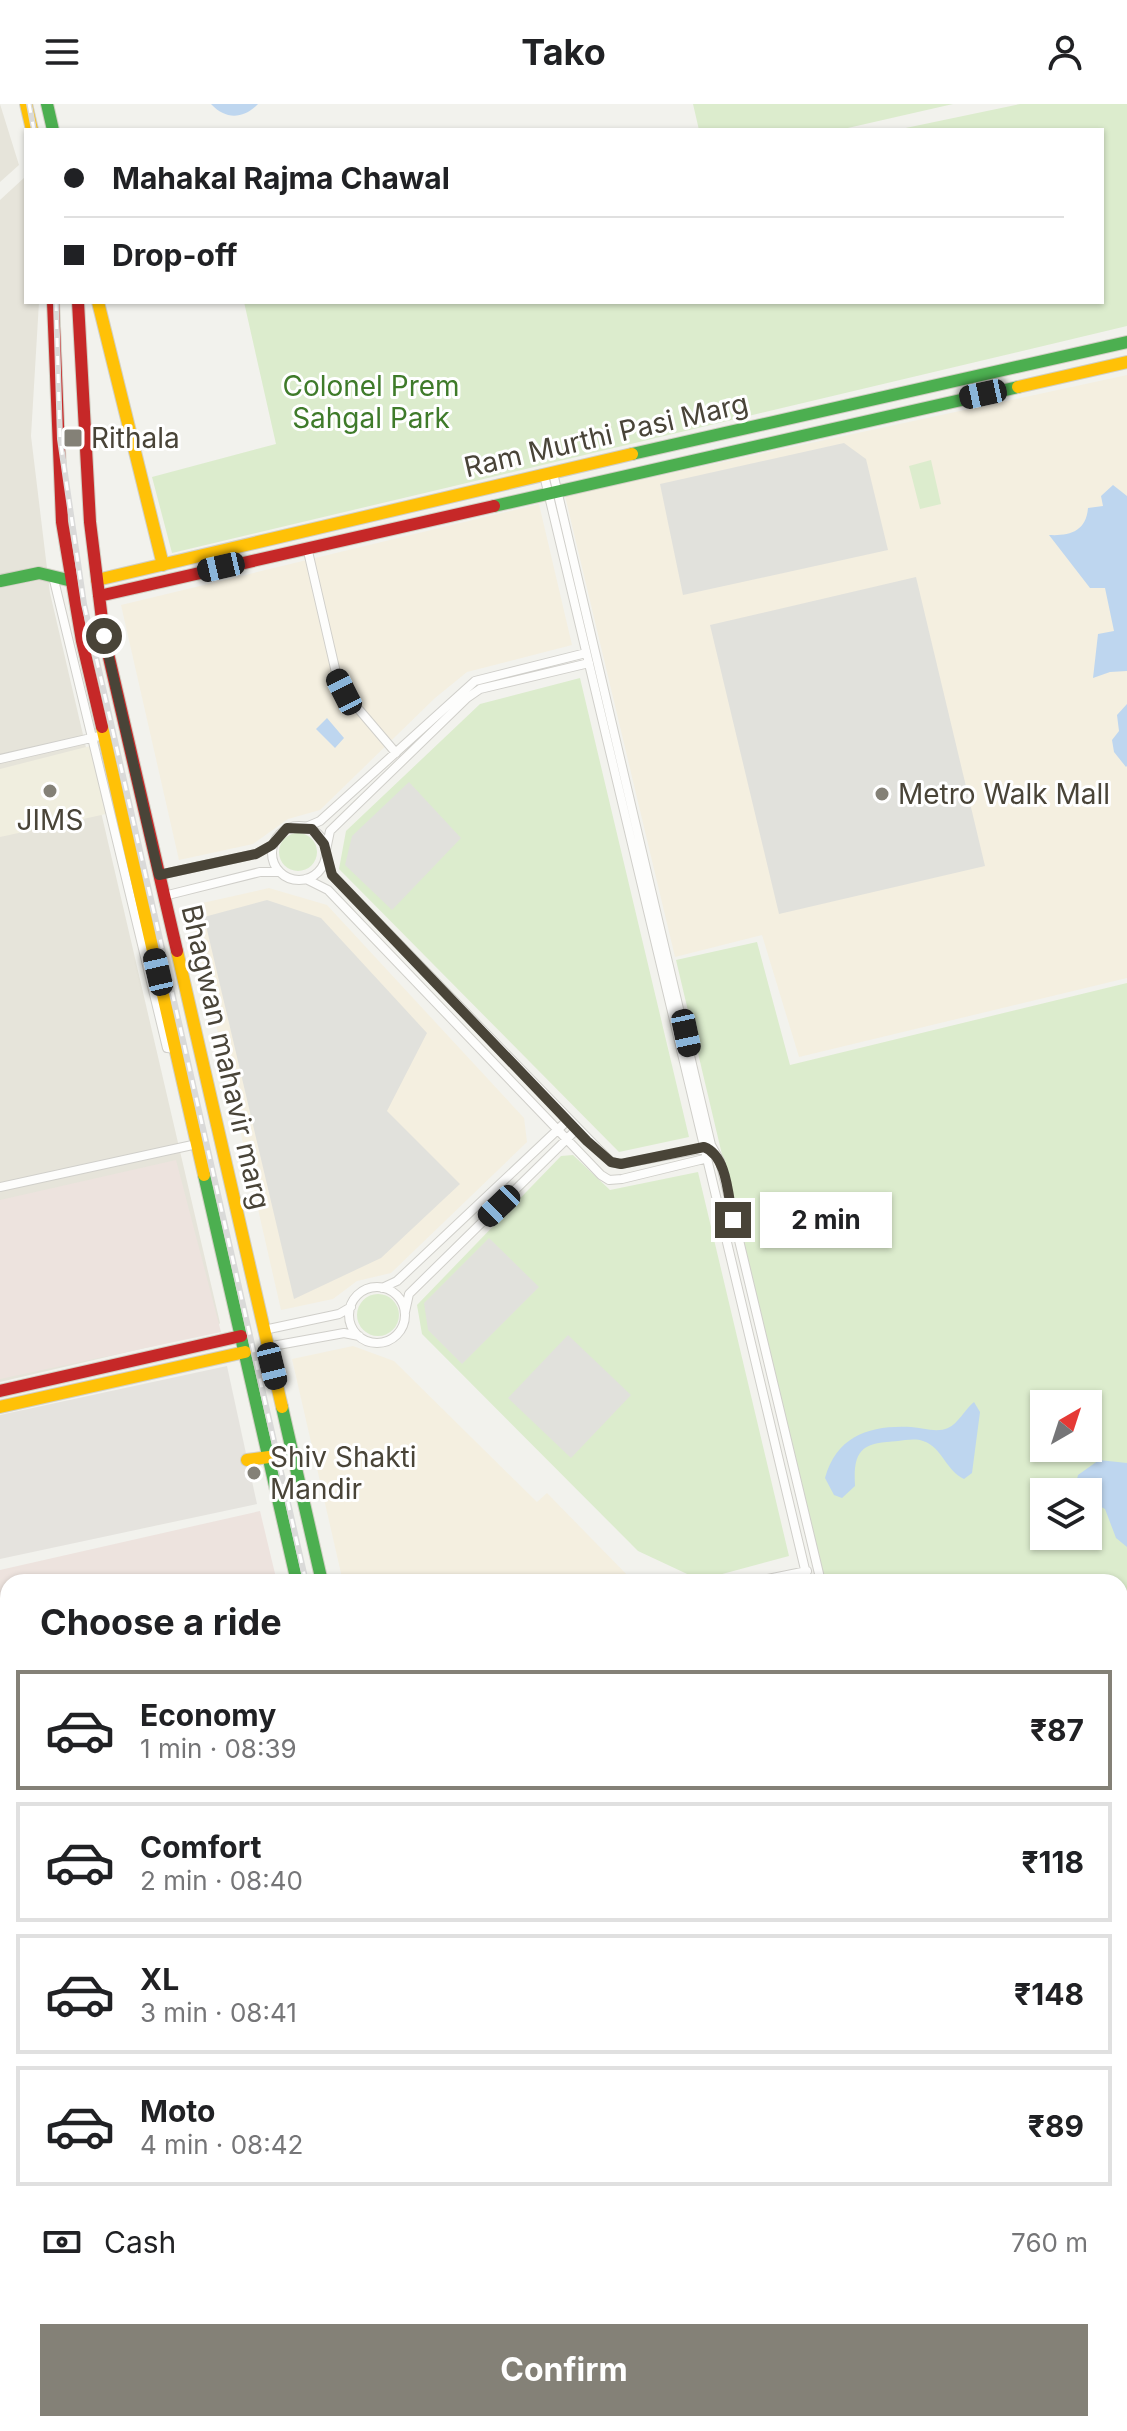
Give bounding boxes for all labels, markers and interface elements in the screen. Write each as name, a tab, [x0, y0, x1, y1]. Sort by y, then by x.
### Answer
icon: menu	[40, 30, 84, 74]
text: Tako	[521, 30, 606, 74]
icon: person	[1043, 30, 1087, 74]
text: Mahakal Rajma Chawal	[112, 160, 450, 196]
text: Drop-off	[112, 237, 238, 273]
park label: Colonel Prem Sahgal Park	[282, 369, 460, 435]
car	[957, 377, 1009, 411]
street label: Ram Murthi Pasi Marg	[461, 386, 751, 484]
place label: Rithala	[91, 421, 180, 455]
marker: Rithala	[62, 427, 84, 449]
car	[195, 550, 247, 584]
route start	[86, 618, 122, 654]
car	[322, 665, 366, 719]
place label: Metro Walk Mall	[898, 777, 1110, 811]
marker: JIMS	[41, 782, 59, 800]
marker: Metro Walk Mall	[873, 785, 891, 803]
place label: JIMS	[17, 803, 83, 837]
street label: Bhagwan mahavir marg	[174, 901, 278, 1213]
car	[141, 946, 175, 998]
car	[669, 1007, 703, 1059]
car	[473, 1181, 525, 1231]
callout: 2 min	[761, 1192, 893, 1248]
route end	[715, 1202, 751, 1238]
text: 2 min	[791, 1204, 861, 1235]
car	[255, 1340, 289, 1392]
north arrow	[1030, 1390, 1102, 1462]
map controls	[1030, 1390, 1102, 1550]
place label: Shiv Shakti Mandir	[270, 1440, 416, 1506]
marker: Shiv Shakti Mandir	[245, 1464, 263, 1482]
button: layers	[1030, 1478, 1102, 1550]
text: Choose a ride	[40, 1600, 282, 1644]
icon: car	[44, 1694, 116, 1766]
text: Economy	[140, 1697, 276, 1733]
text: ₹87	[1030, 1712, 1084, 1748]
text: 1 min · 08:39	[140, 1733, 297, 1764]
icon: car	[44, 1826, 116, 1898]
text: Comfort	[140, 1829, 261, 1865]
text: ₹118	[1021, 1844, 1084, 1880]
text: 2 min · 08:40	[140, 1865, 303, 1896]
icon: car	[44, 1958, 116, 2030]
text: XL	[140, 1961, 179, 1997]
text: ₹148	[1014, 1976, 1084, 2012]
text: 3 min · 08:41	[140, 1997, 297, 2028]
icon: car	[44, 2090, 116, 2162]
text: Moto	[140, 2093, 215, 2129]
text: ₹89	[1028, 2108, 1084, 2144]
text: 4 min · 08:42	[140, 2129, 303, 2160]
icon: cash	[40, 2220, 84, 2264]
text: Cash	[104, 2224, 176, 2260]
text: 760 m	[1011, 2227, 1088, 2258]
button: Confirm	[40, 2324, 1088, 2416]

